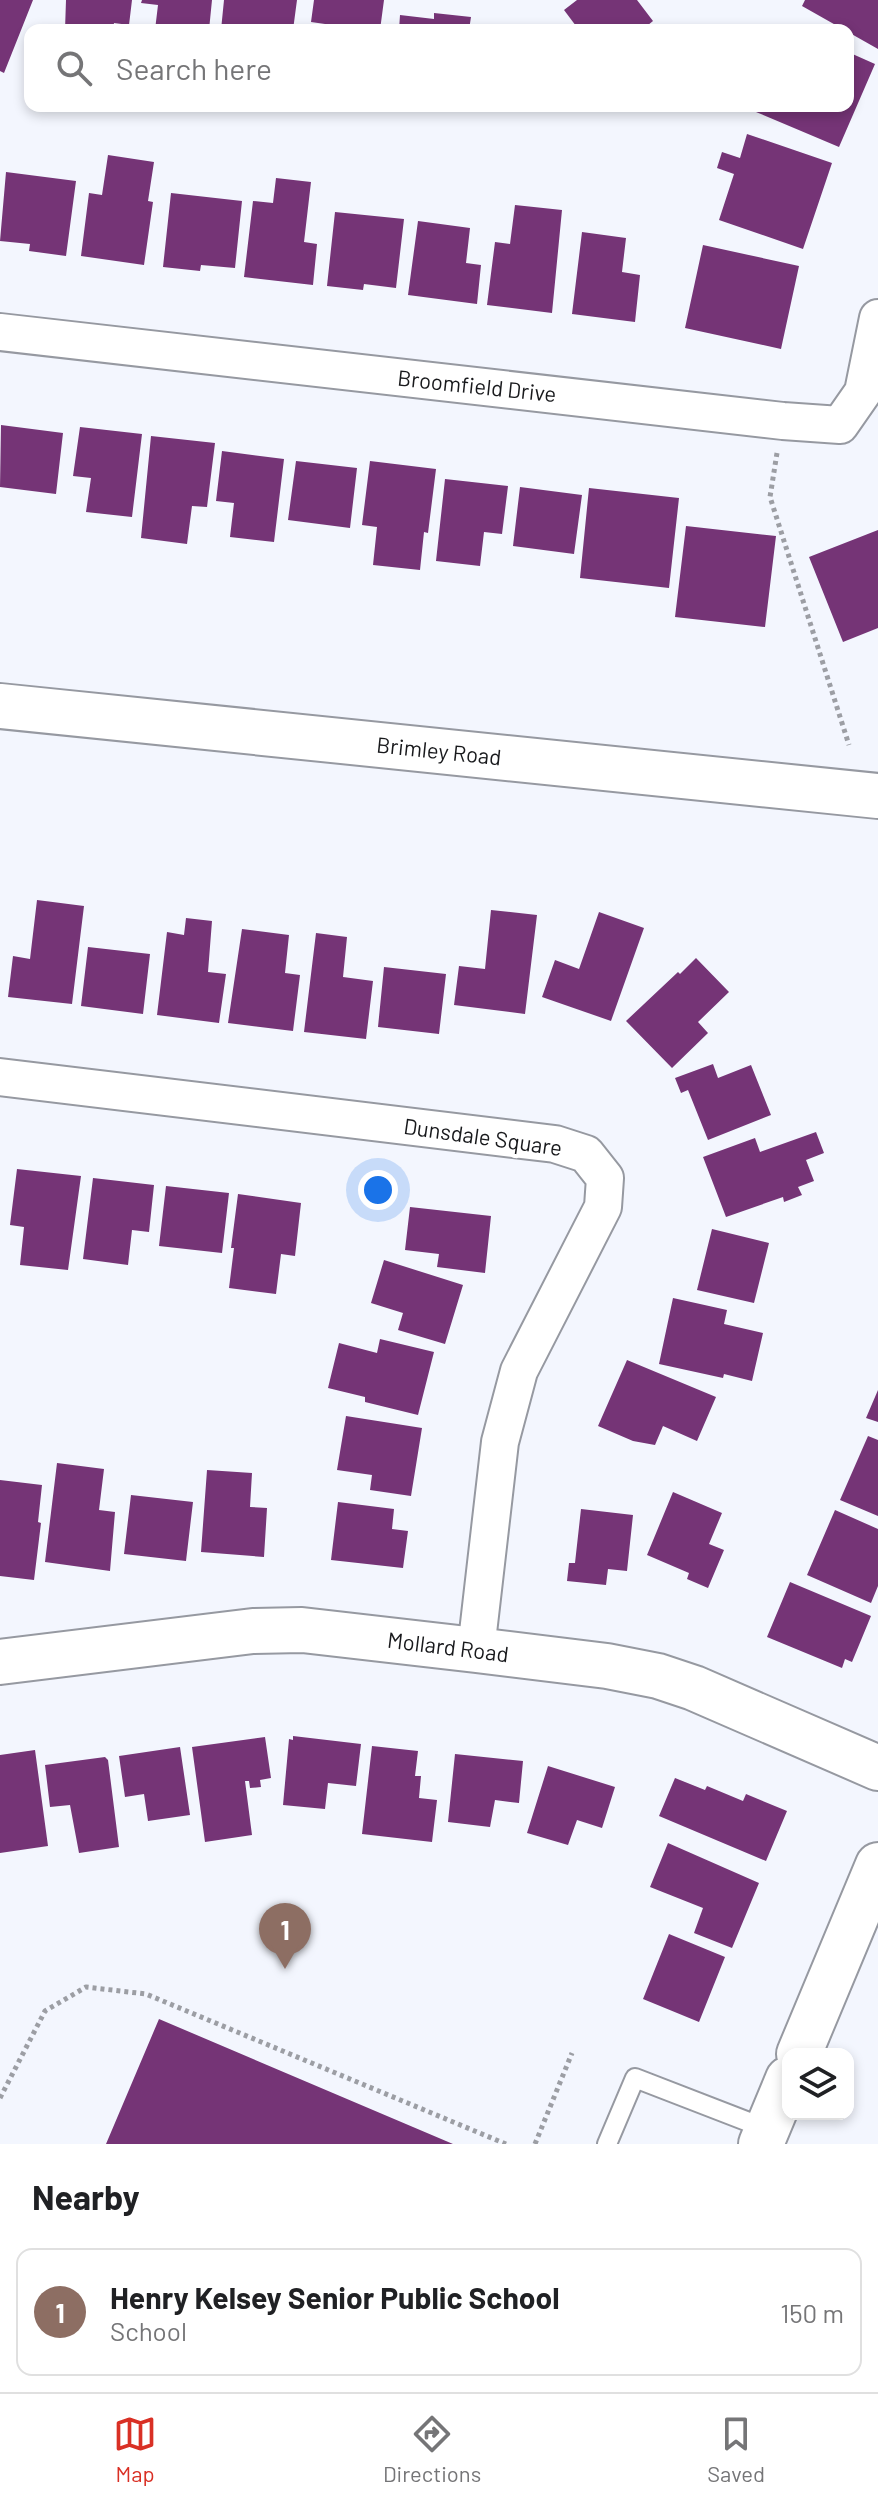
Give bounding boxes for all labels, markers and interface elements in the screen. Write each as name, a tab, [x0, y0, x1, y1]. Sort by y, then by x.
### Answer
search box	[24, 24, 854, 112]
icon: search	[52, 46, 96, 90]
text: Search here	[116, 50, 272, 86]
street label: Broomfield Drive	[396, 364, 558, 406]
street label: Brimley Road	[375, 731, 503, 769]
street label: Dunsdale Square	[402, 1112, 564, 1160]
your location	[358, 1170, 398, 1210]
street label: Mollard Road	[386, 1626, 510, 1666]
pin: 1	[259, 1903, 311, 1969]
map controls	[782, 2048, 854, 2120]
button: layers	[782, 2048, 854, 2120]
text: Nearby	[32, 2176, 140, 2217]
text: Henry Kelsey Senior Public School	[110, 2279, 560, 2315]
text: 1	[55, 2297, 65, 2328]
text: 150 m	[780, 2297, 844, 2328]
text: School	[110, 2315, 187, 2346]
tab: Map	[113, 2412, 157, 2486]
tab: Directions	[383, 2412, 481, 2486]
tab: Saved	[707, 2412, 765, 2486]

